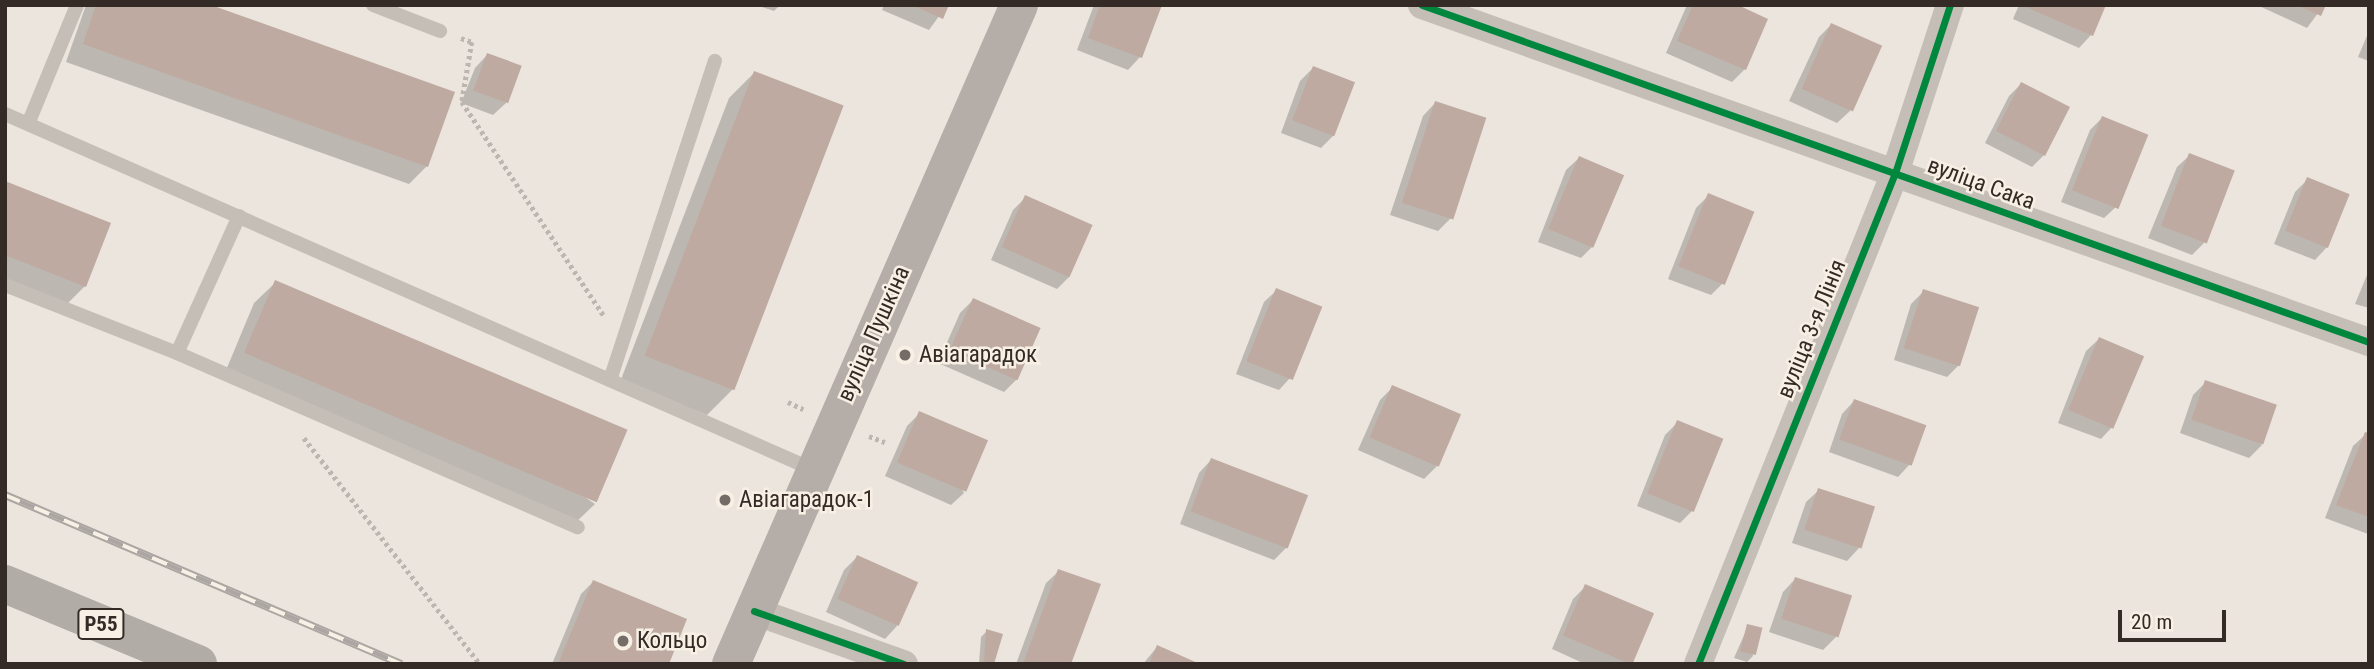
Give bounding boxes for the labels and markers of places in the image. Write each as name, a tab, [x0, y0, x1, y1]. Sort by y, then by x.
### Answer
place label: Авіагарадок	[919, 341, 1037, 369]
marker: Авіагарадок	[897, 347, 913, 363]
place label: Авіагарадок-1	[739, 486, 874, 514]
marker: Авіагарадок-1	[717, 492, 733, 508]
place label: Кольцо	[637, 627, 707, 655]
marker: Кольцо	[615, 633, 631, 649]

